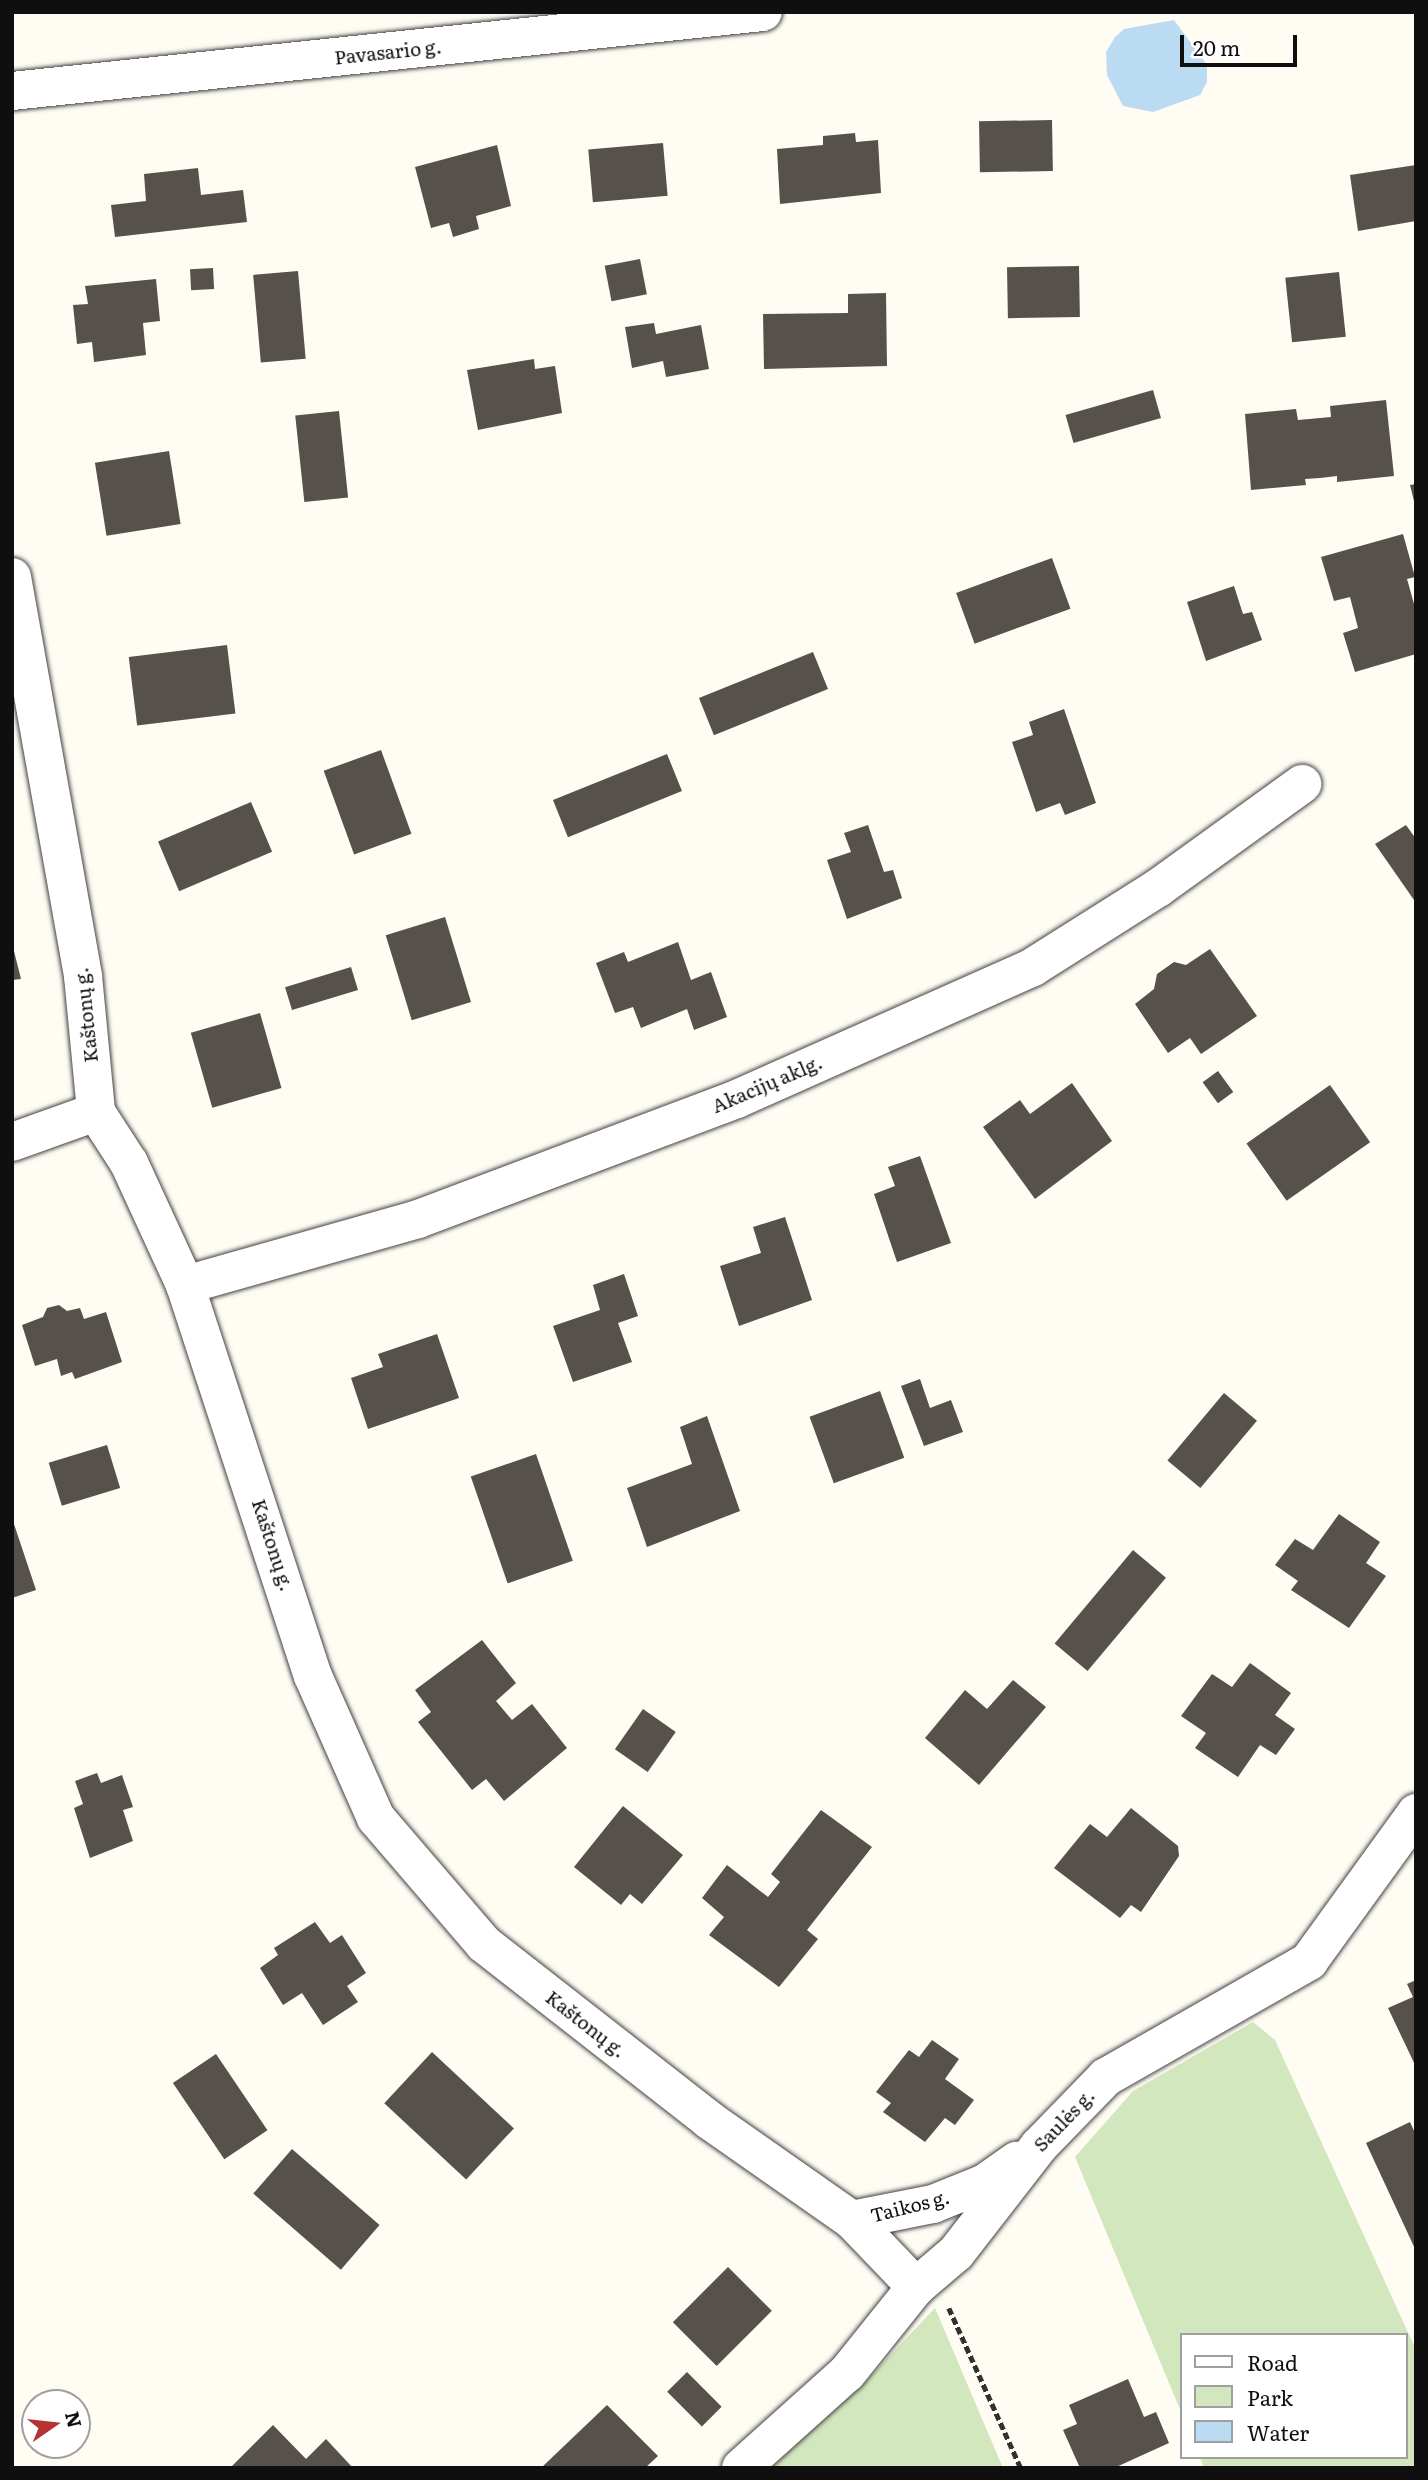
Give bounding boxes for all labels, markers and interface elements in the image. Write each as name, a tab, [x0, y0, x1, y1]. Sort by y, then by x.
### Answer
scale bar	[1183, 21, 1300, 65]
text: 20 m	[1193, 31, 1240, 62]
street label: Pavasario g.	[333, 35, 443, 69]
street label: Kaštonų g.	[70, 966, 102, 1064]
street label: Akacijų aklg.	[708, 1051, 826, 1117]
street label: Kaštonų g.	[247, 1496, 299, 1594]
street label: Kaštonų g.	[541, 1986, 631, 2062]
street label: Saulės g.	[1029, 2084, 1099, 2156]
street label: Taikos g.	[868, 2185, 952, 2227]
legend	[1180, 2333, 1407, 2459]
text: Road	[1247, 2346, 1298, 2377]
text: Park	[1247, 2381, 1293, 2412]
north arrow	[21, 2389, 91, 2459]
text: N	[59, 2408, 90, 2431]
text: Water	[1247, 2416, 1309, 2447]

